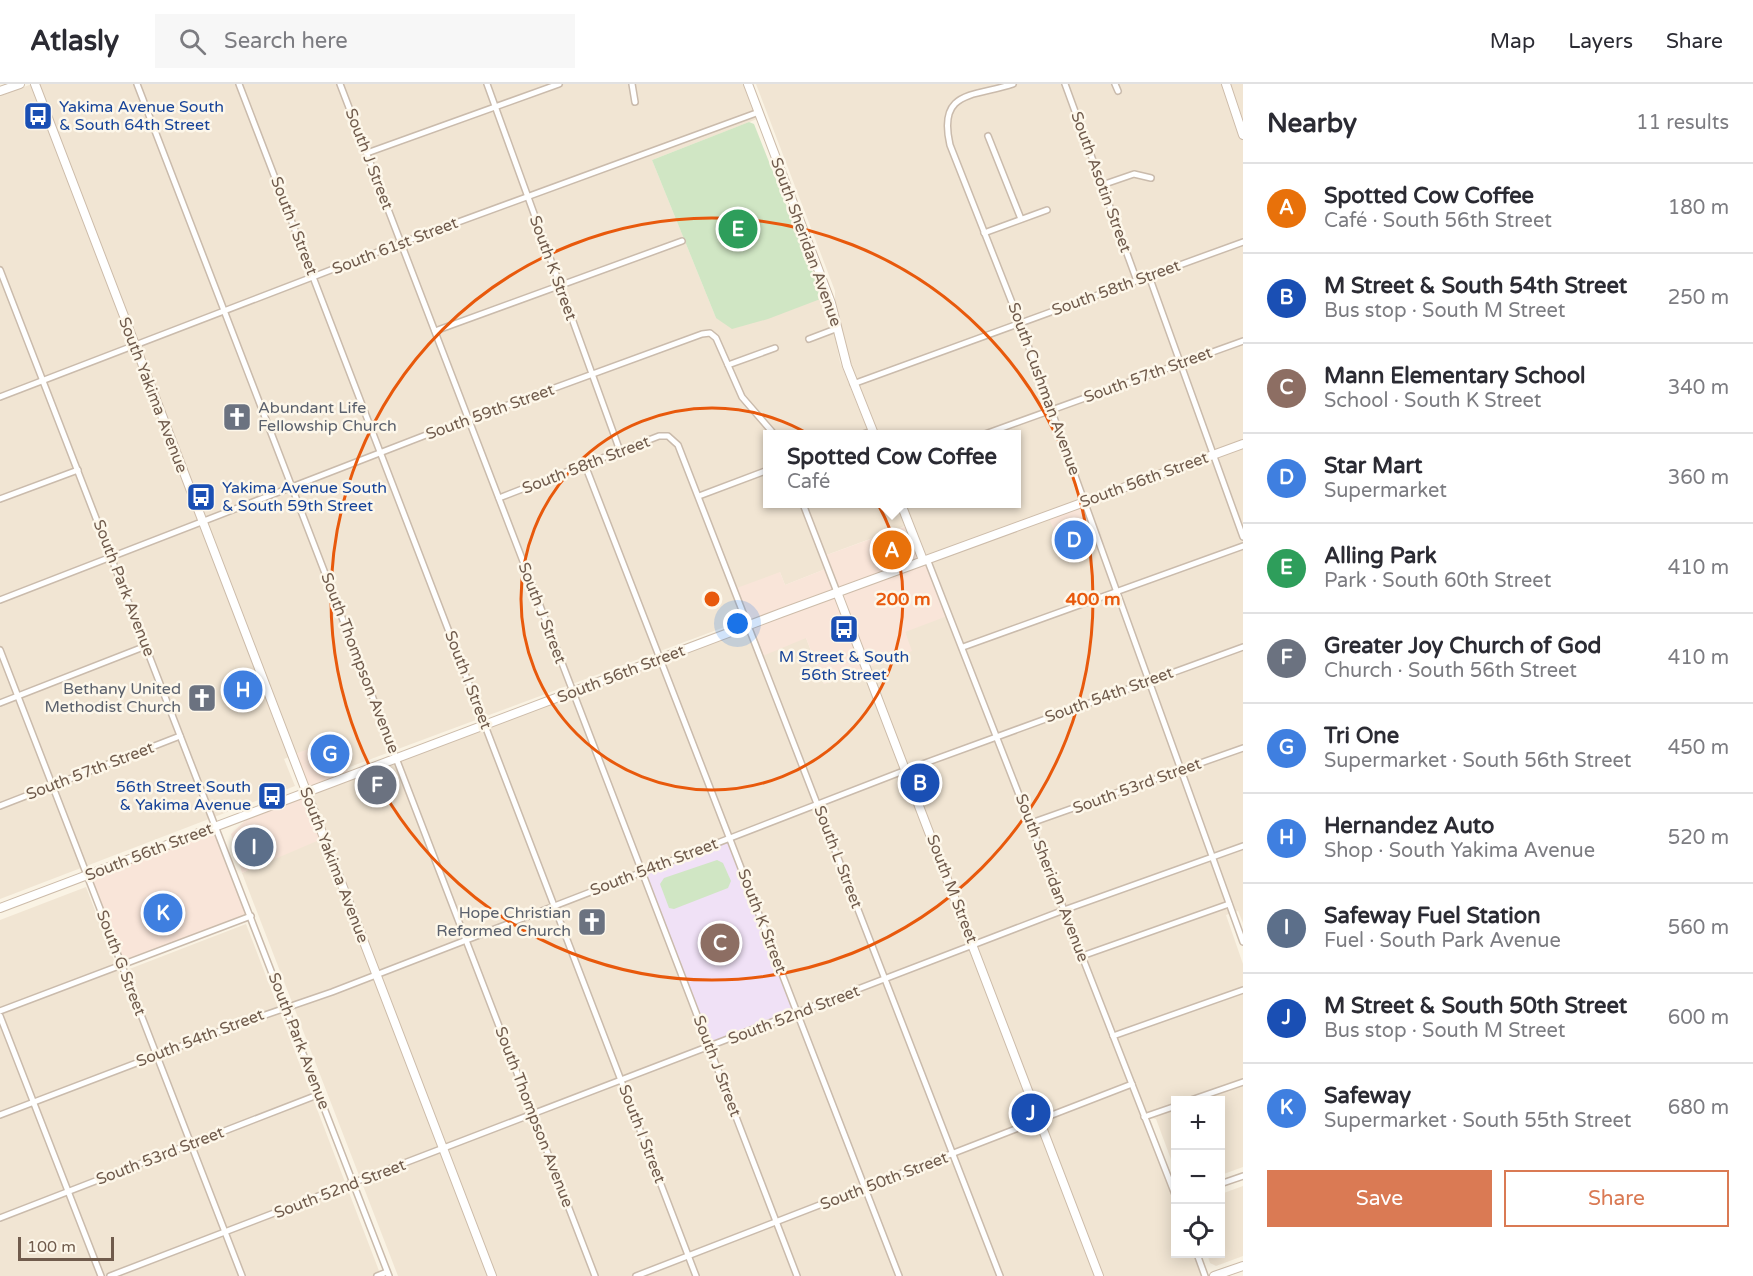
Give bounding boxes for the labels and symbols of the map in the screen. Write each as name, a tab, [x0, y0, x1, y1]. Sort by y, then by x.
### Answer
place label: Yakima Avenue South & South 64th Street	[59, 97, 224, 135]
bus stop icon: Yakima Avenue South & South 64th Street	[22, 100, 54, 132]
street label: South J Street	[341, 106, 397, 212]
street label: South Asotin Street	[1066, 109, 1136, 255]
street label: South Sheridan Avenue	[766, 155, 846, 329]
street label: South I Street	[266, 174, 322, 278]
pin: E	[718, 206, 758, 252]
street label: South 61st Street	[329, 213, 461, 279]
street label: South K Street	[525, 213, 581, 323]
street label: South 58th Street	[1049, 255, 1183, 321]
street label: South Cushman Avenue	[1003, 300, 1085, 478]
street label: South Yakima Avenue	[114, 314, 192, 476]
street label: South 57th Street	[1081, 342, 1215, 408]
street label: South 59th Street	[423, 379, 557, 445]
place label: Abundant Life Fellowship Church	[258, 398, 397, 436]
church icon: Abundant Life Fellowship Church	[221, 401, 253, 433]
street label: South 58th Street	[519, 431, 653, 499]
street label: South 56th Street	[1077, 447, 1211, 513]
place label: Yakima Avenue South & South 59th Street	[222, 478, 387, 516]
bus stop icon: Yakima Avenue South & South 59th Street	[185, 481, 217, 513]
street label: South Park Avenue	[89, 517, 159, 659]
pin: D	[1054, 518, 1094, 562]
pin: A	[872, 528, 912, 572]
street label: South J Street	[514, 560, 570, 666]
street label: South Thompson Avenue	[316, 570, 404, 756]
text: 200 m	[875, 588, 931, 610]
text: 400 m	[1065, 588, 1121, 610]
centre of rings	[702, 589, 722, 609]
your location	[723, 609, 752, 638]
bus stop icon: M Street & South 56th Street	[828, 613, 860, 645]
street label: South I Street	[440, 628, 496, 732]
street label: South 56th Street	[554, 640, 688, 708]
place label: M Street & South 56th Street	[779, 647, 909, 685]
street label: South 54th Street	[1042, 662, 1176, 728]
pin: H	[224, 668, 262, 712]
place label: Bethany United Methodist Church	[44, 679, 181, 717]
church icon: Bethany United Methodist Church	[186, 682, 218, 714]
pin: G	[310, 732, 350, 776]
street label: South 57th Street	[23, 737, 157, 805]
street label: South 53rd Street	[1070, 753, 1204, 819]
pin: B	[900, 760, 940, 806]
pin: F	[358, 762, 397, 808]
place label: 56th Street South & Yakima Avenue	[116, 777, 251, 815]
bus stop icon: 56th Street South & Yakima Avenue	[256, 780, 288, 812]
street label: South Yakima Avenue	[295, 784, 373, 946]
street label: South Sheridan Avenue	[1011, 791, 1093, 965]
street label: South L Street	[809, 803, 867, 911]
street label: South 56th Street	[82, 818, 216, 886]
pin: I	[234, 824, 274, 870]
street label: South M Street	[922, 832, 982, 946]
street label: South 54th Street	[587, 833, 721, 901]
street label: South K Street	[733, 866, 791, 976]
pin: K	[144, 890, 182, 936]
place label: Hope Christian Reformed Church	[436, 903, 571, 941]
church icon: Hope Christian Reformed Church	[576, 906, 608, 938]
street label: South G Street	[92, 907, 150, 1019]
pin: C	[700, 920, 740, 966]
street label: South Park Avenue	[264, 970, 334, 1112]
street label: South 52nd Street	[725, 981, 863, 1049]
street label: South 54th Street	[133, 1004, 267, 1072]
street label: South J Street	[689, 1013, 745, 1119]
street label: South Thompson Avenue	[490, 1024, 578, 1210]
street label: South I Street	[614, 1082, 670, 1186]
pin: J	[1012, 1090, 1050, 1136]
street label: South 53rd Street	[93, 1122, 227, 1190]
street label: South 50th Street	[817, 1147, 951, 1215]
street label: South 52nd Street	[271, 1155, 409, 1223]
scale bar	[18, 1234, 114, 1262]

